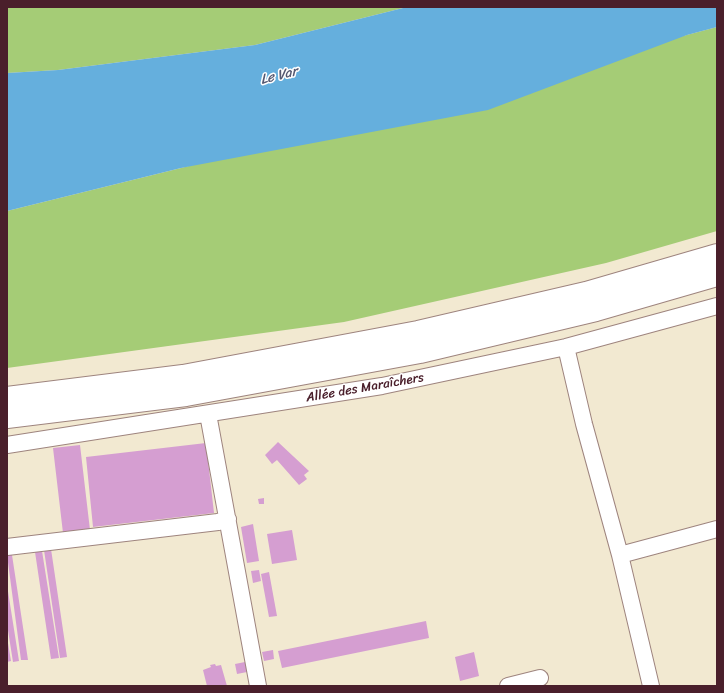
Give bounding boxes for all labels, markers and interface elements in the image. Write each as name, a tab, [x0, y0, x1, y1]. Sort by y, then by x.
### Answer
water label: Le Var	[259, 63, 299, 89]
street label: Allée des Maraîchers	[305, 370, 425, 406]

